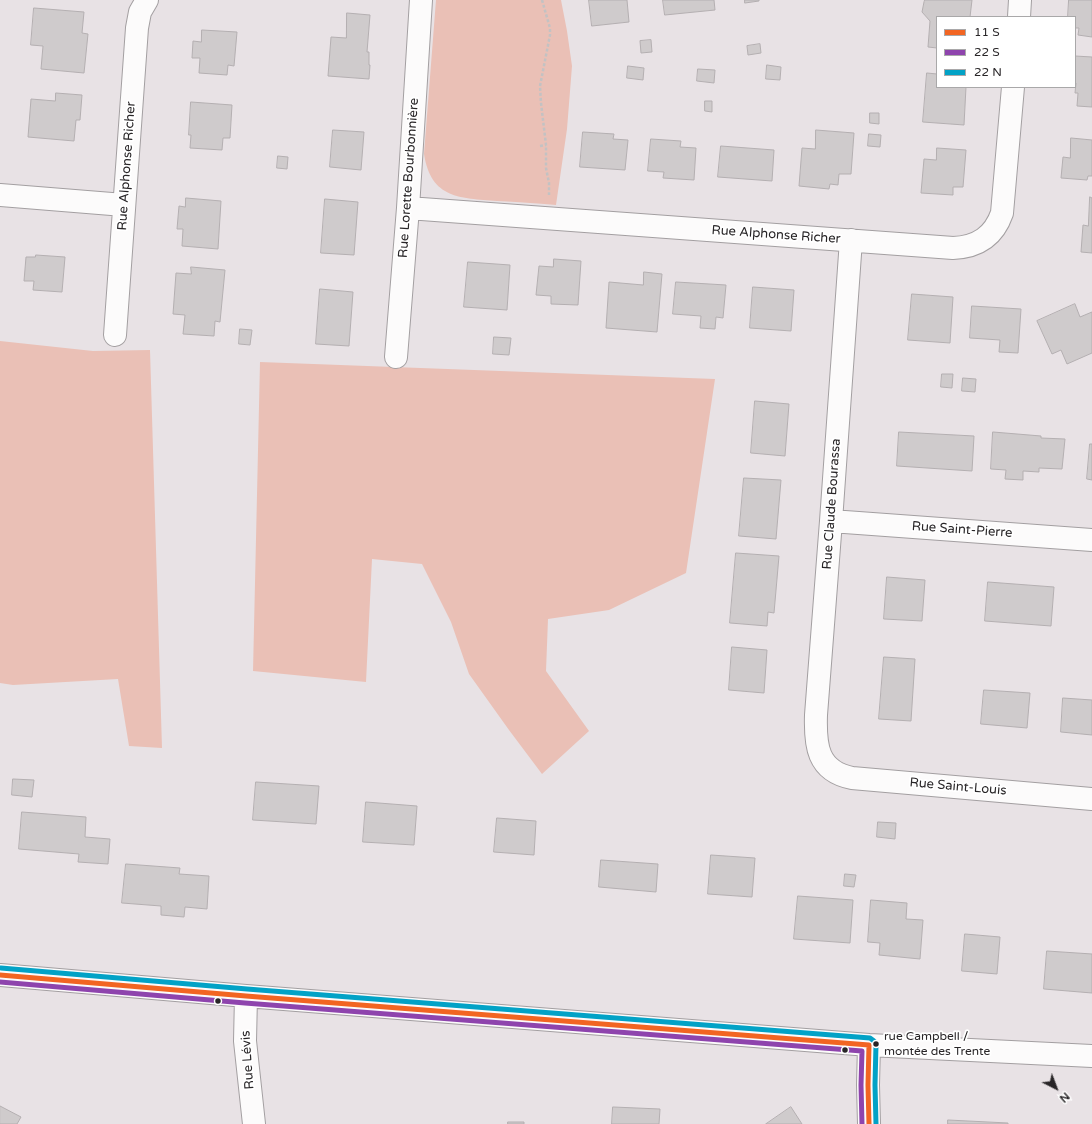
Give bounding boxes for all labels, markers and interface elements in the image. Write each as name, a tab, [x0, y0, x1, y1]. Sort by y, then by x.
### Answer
legend	[936, 16, 1076, 88]
text: 11 S	[974, 25, 1000, 39]
text: 22 S	[974, 45, 1000, 59]
text: 22 N	[974, 65, 1002, 79]
street label: Rue Lorette Bourbonnière	[396, 97, 422, 259]
street label: Rue Alphonse Richer	[115, 101, 139, 231]
street label: Rue Alphonse Richer	[711, 223, 841, 247]
street label: Rue Claude Bourassa	[820, 438, 844, 570]
street label: Rue Saint-Pierre	[911, 519, 1013, 541]
street label: Rue Saint-Louis	[909, 775, 1007, 799]
unlabelled marker	[213, 996, 223, 1006]
street label: Rue Lévis	[238, 1030, 258, 1090]
place label: rue Campbell / montée des Trente	[884, 1030, 990, 1058]
marker: rue Campbell / montée des Trente	[871, 1039, 881, 1049]
unlabelled marker	[840, 1045, 850, 1055]
north arrow	[1036, 1068, 1076, 1108]
text: N	[1057, 1090, 1072, 1105]

